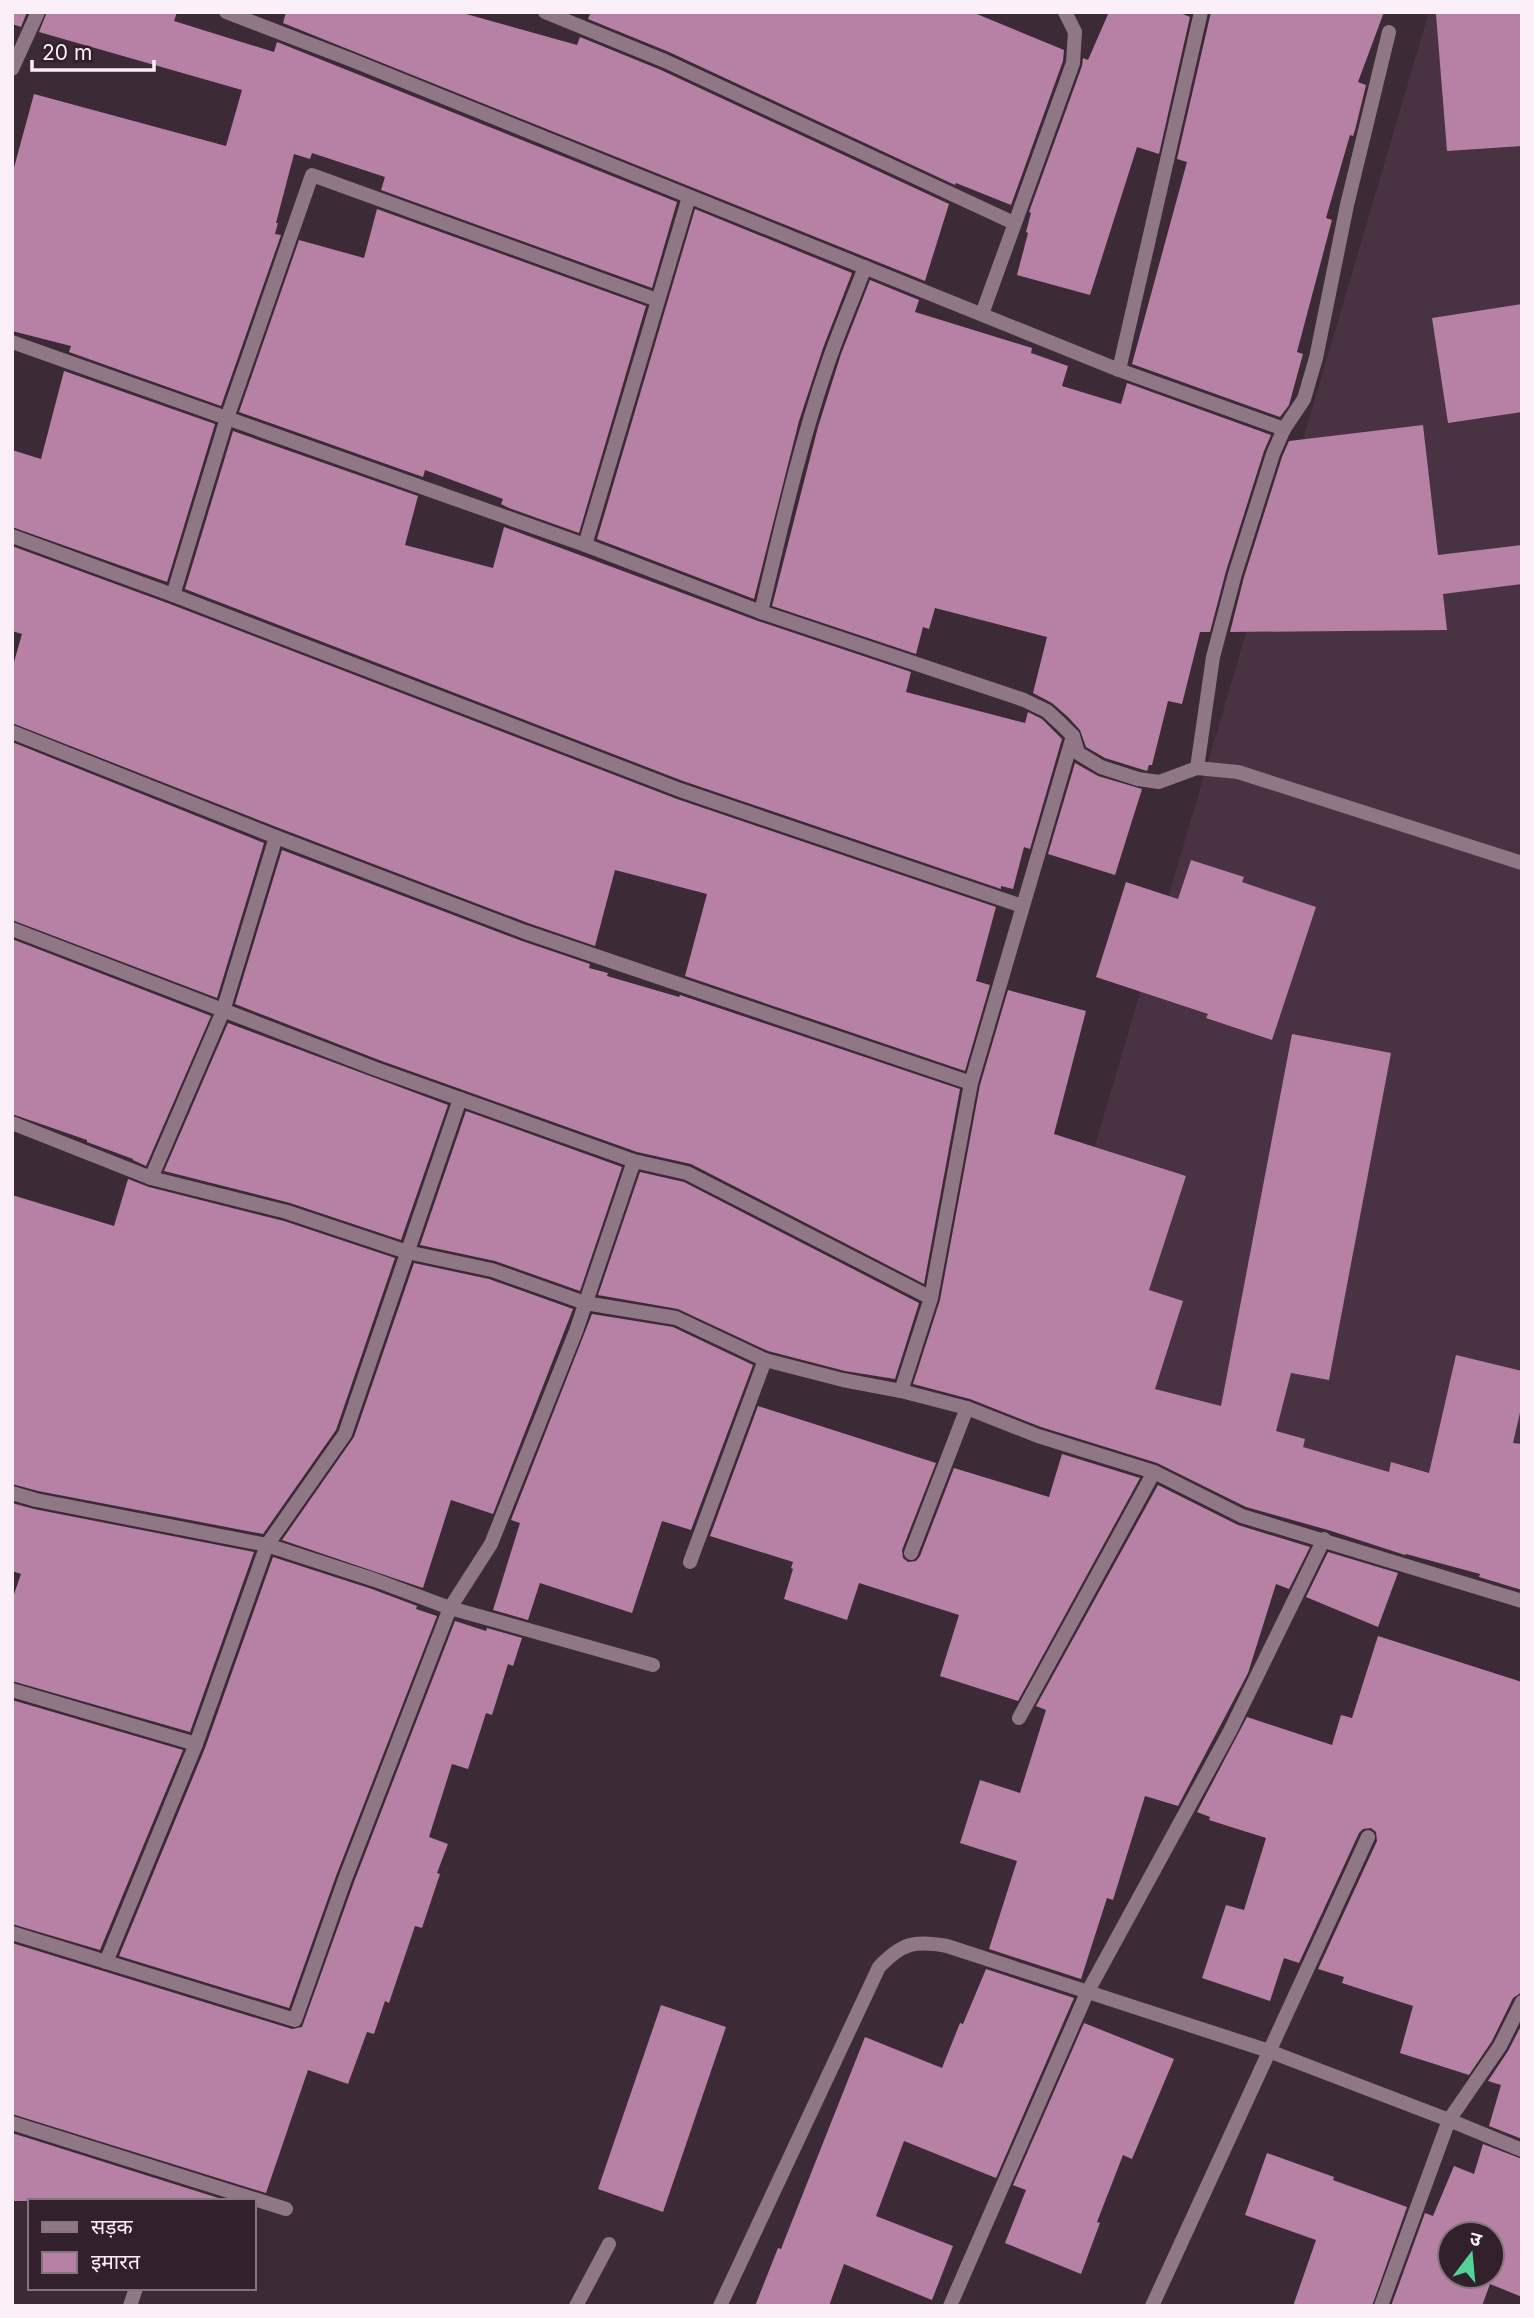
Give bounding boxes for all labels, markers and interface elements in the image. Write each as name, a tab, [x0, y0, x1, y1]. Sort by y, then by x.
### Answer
scale bar	[32, 28, 154, 72]
text: 20 m	[42, 40, 92, 65]
legend	[28, 2199, 256, 2290]
text: सड़क	[91, 2214, 133, 2239]
north arrow	[1436, 2220, 1506, 2290]
text: उ	[1467, 2227, 1485, 2252]
text: इमारत	[91, 2249, 141, 2274]

